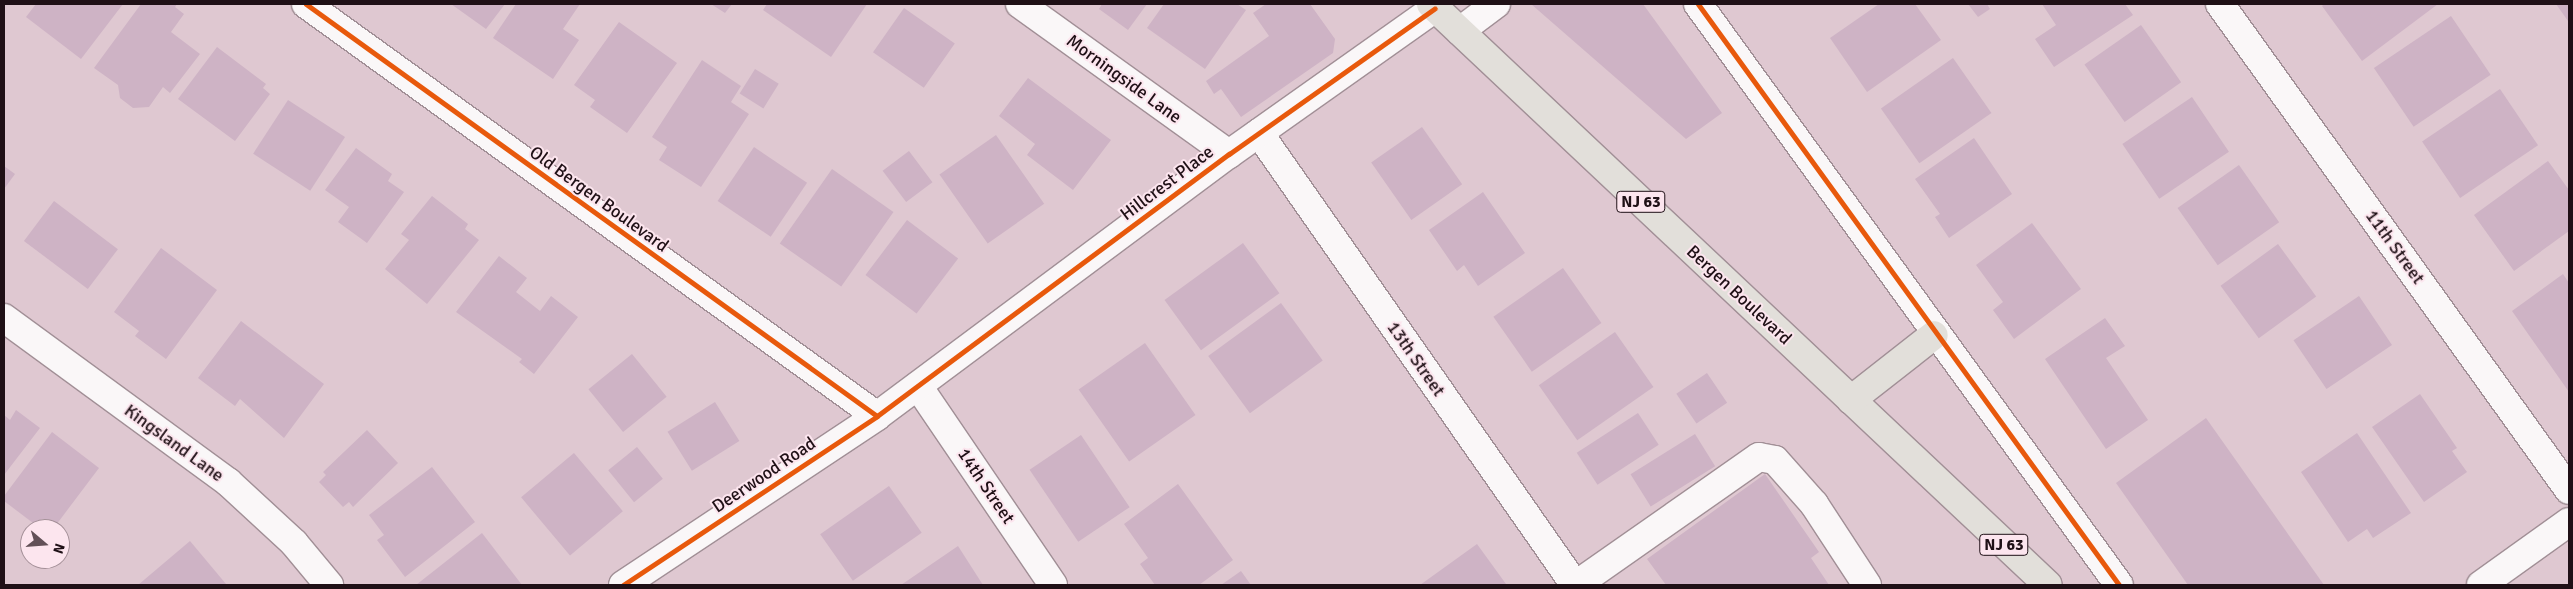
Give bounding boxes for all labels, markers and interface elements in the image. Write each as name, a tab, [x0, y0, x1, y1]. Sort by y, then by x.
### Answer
street label: Morningside Lane	[1062, 30, 1186, 128]
street label: Old Bergen Boulevard	[525, 141, 673, 257]
street label: Hillcrest Place	[1116, 141, 1218, 225]
road number: NJ 63	[1616, 188, 1666, 216]
street label: 11th Street	[2361, 206, 2429, 288]
street label: Bergen Boulevard	[1682, 241, 1796, 349]
street label: 13th Street	[1382, 317, 1450, 401]
street label: Kingsland Lane	[120, 400, 228, 486]
street label: Deerwood Road	[708, 432, 820, 518]
street label: 14th Street	[953, 444, 1019, 528]
north arrow	[20, 519, 70, 569]
road number: NJ 63	[1979, 532, 2029, 558]
text: N	[49, 541, 68, 556]

